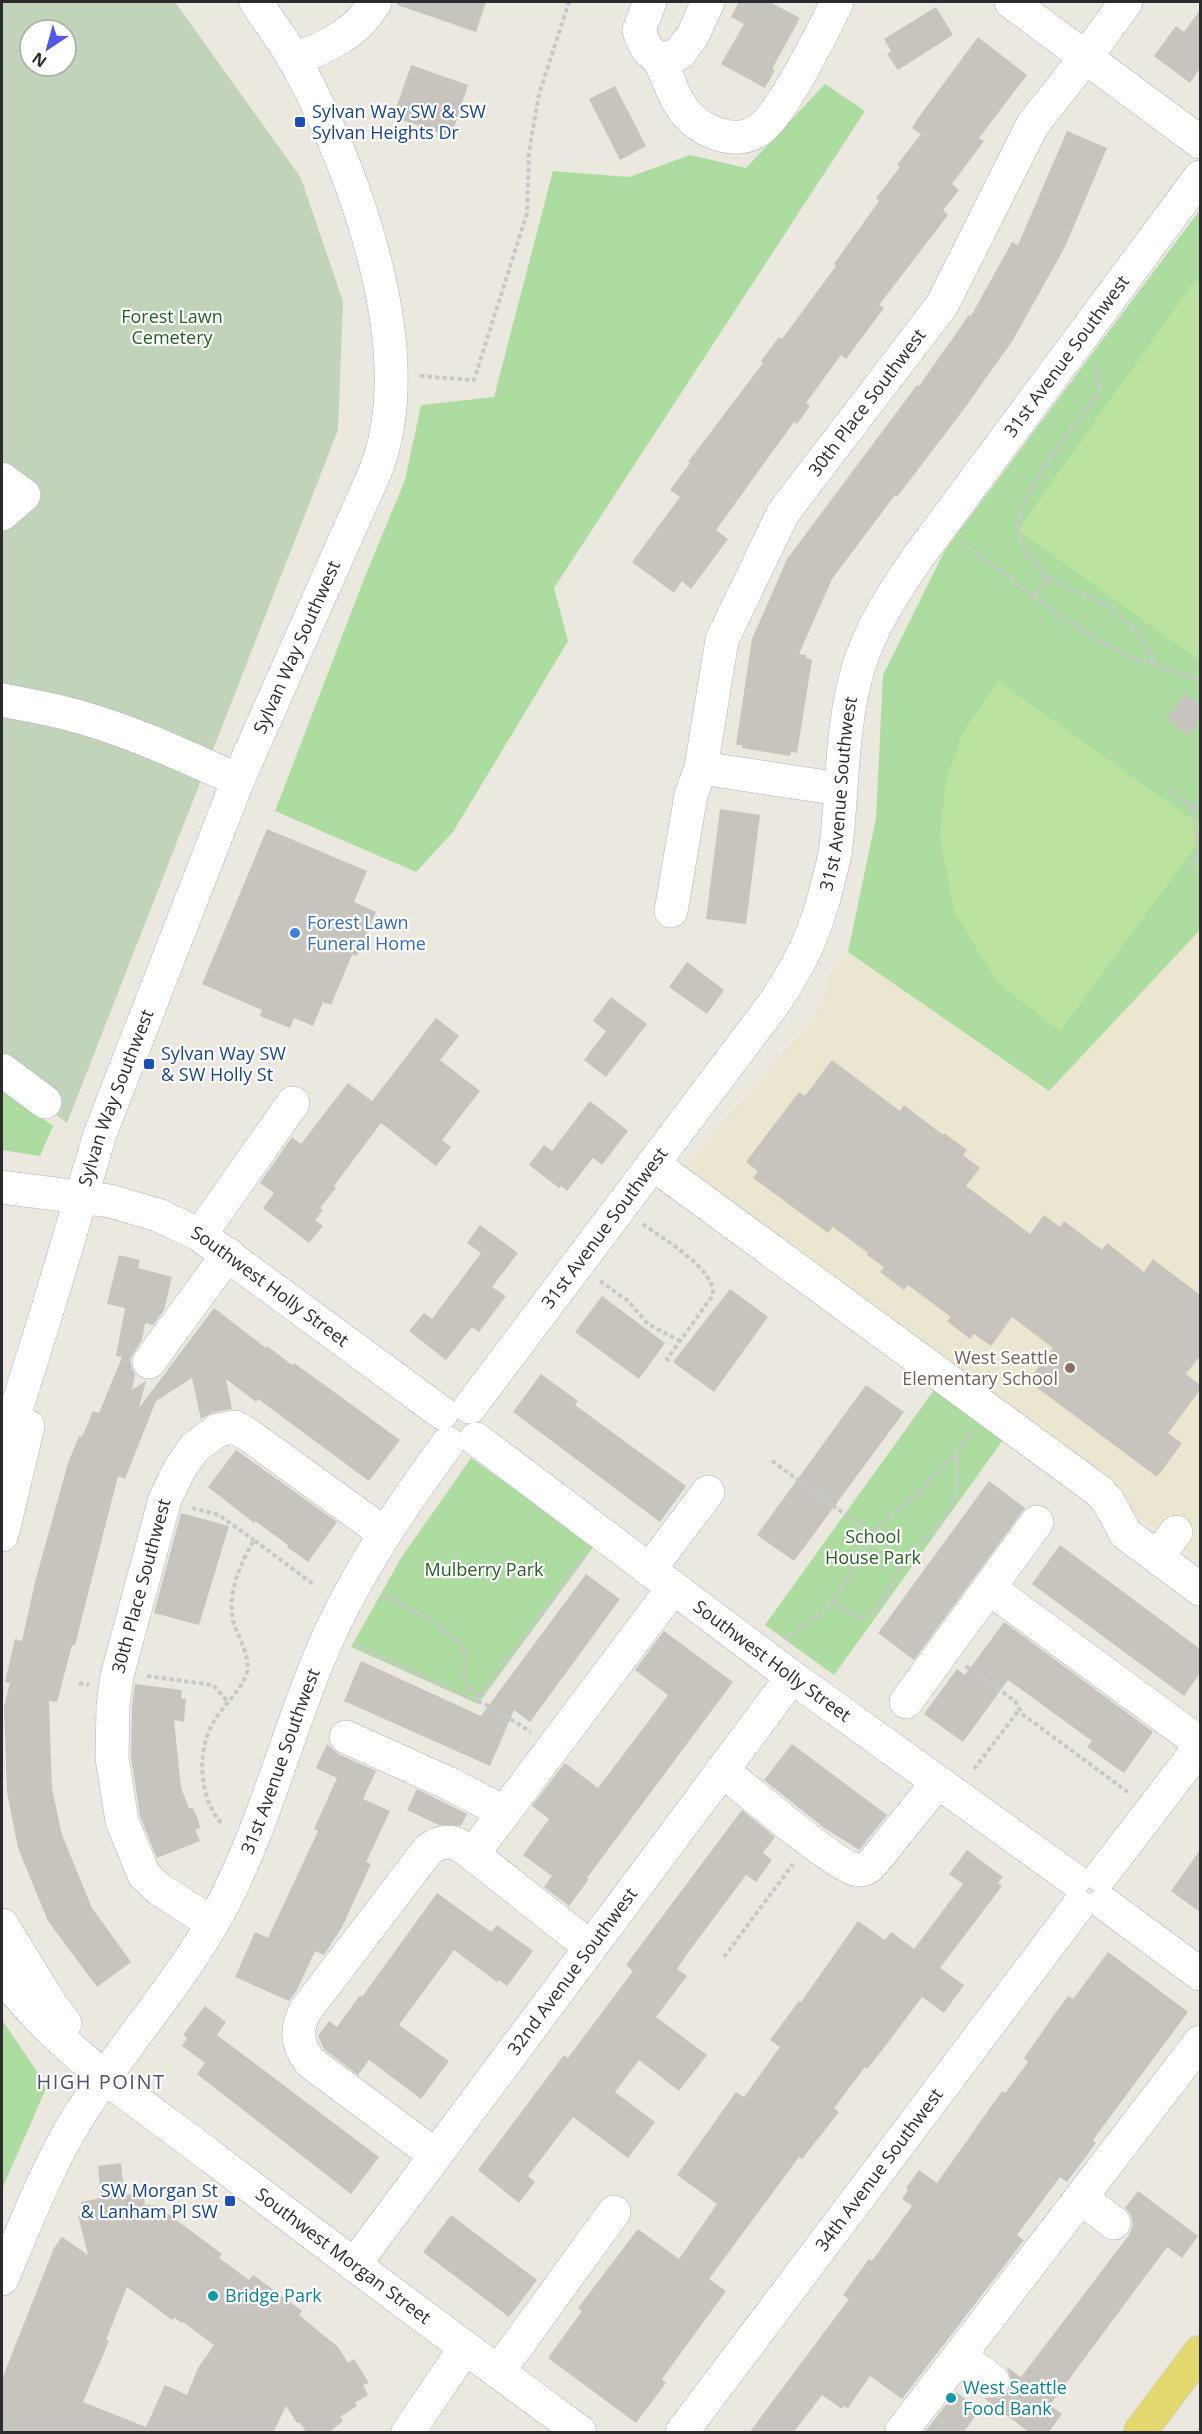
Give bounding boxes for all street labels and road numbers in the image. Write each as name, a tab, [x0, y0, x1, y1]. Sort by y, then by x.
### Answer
street label: 31st Avenue Southwest	[998, 270, 1134, 442]
street label: 30th Place Southwest	[802, 323, 931, 481]
street label: Sylvan Way Southwest	[247, 556, 345, 737]
street label: 31st Avenue Southwest	[813, 694, 862, 893]
street label: Sylvan Way Southwest	[72, 1006, 158, 1189]
street label: 31st Avenue Southwest	[535, 1142, 672, 1313]
street label: Southwest Holly Street	[188, 1220, 354, 1352]
street label: 30th Place Southwest	[105, 1496, 176, 1676]
street label: Southwest Holly Street	[689, 1594, 856, 1727]
street label: 31st Avenue Southwest	[235, 1665, 325, 1857]
street label: 32nd Avenue Southwest	[502, 1882, 642, 2059]
street label: 34th Avenue Southwest	[809, 2083, 948, 2256]
street label: Southwest Morgan Street	[251, 2182, 436, 2329]

